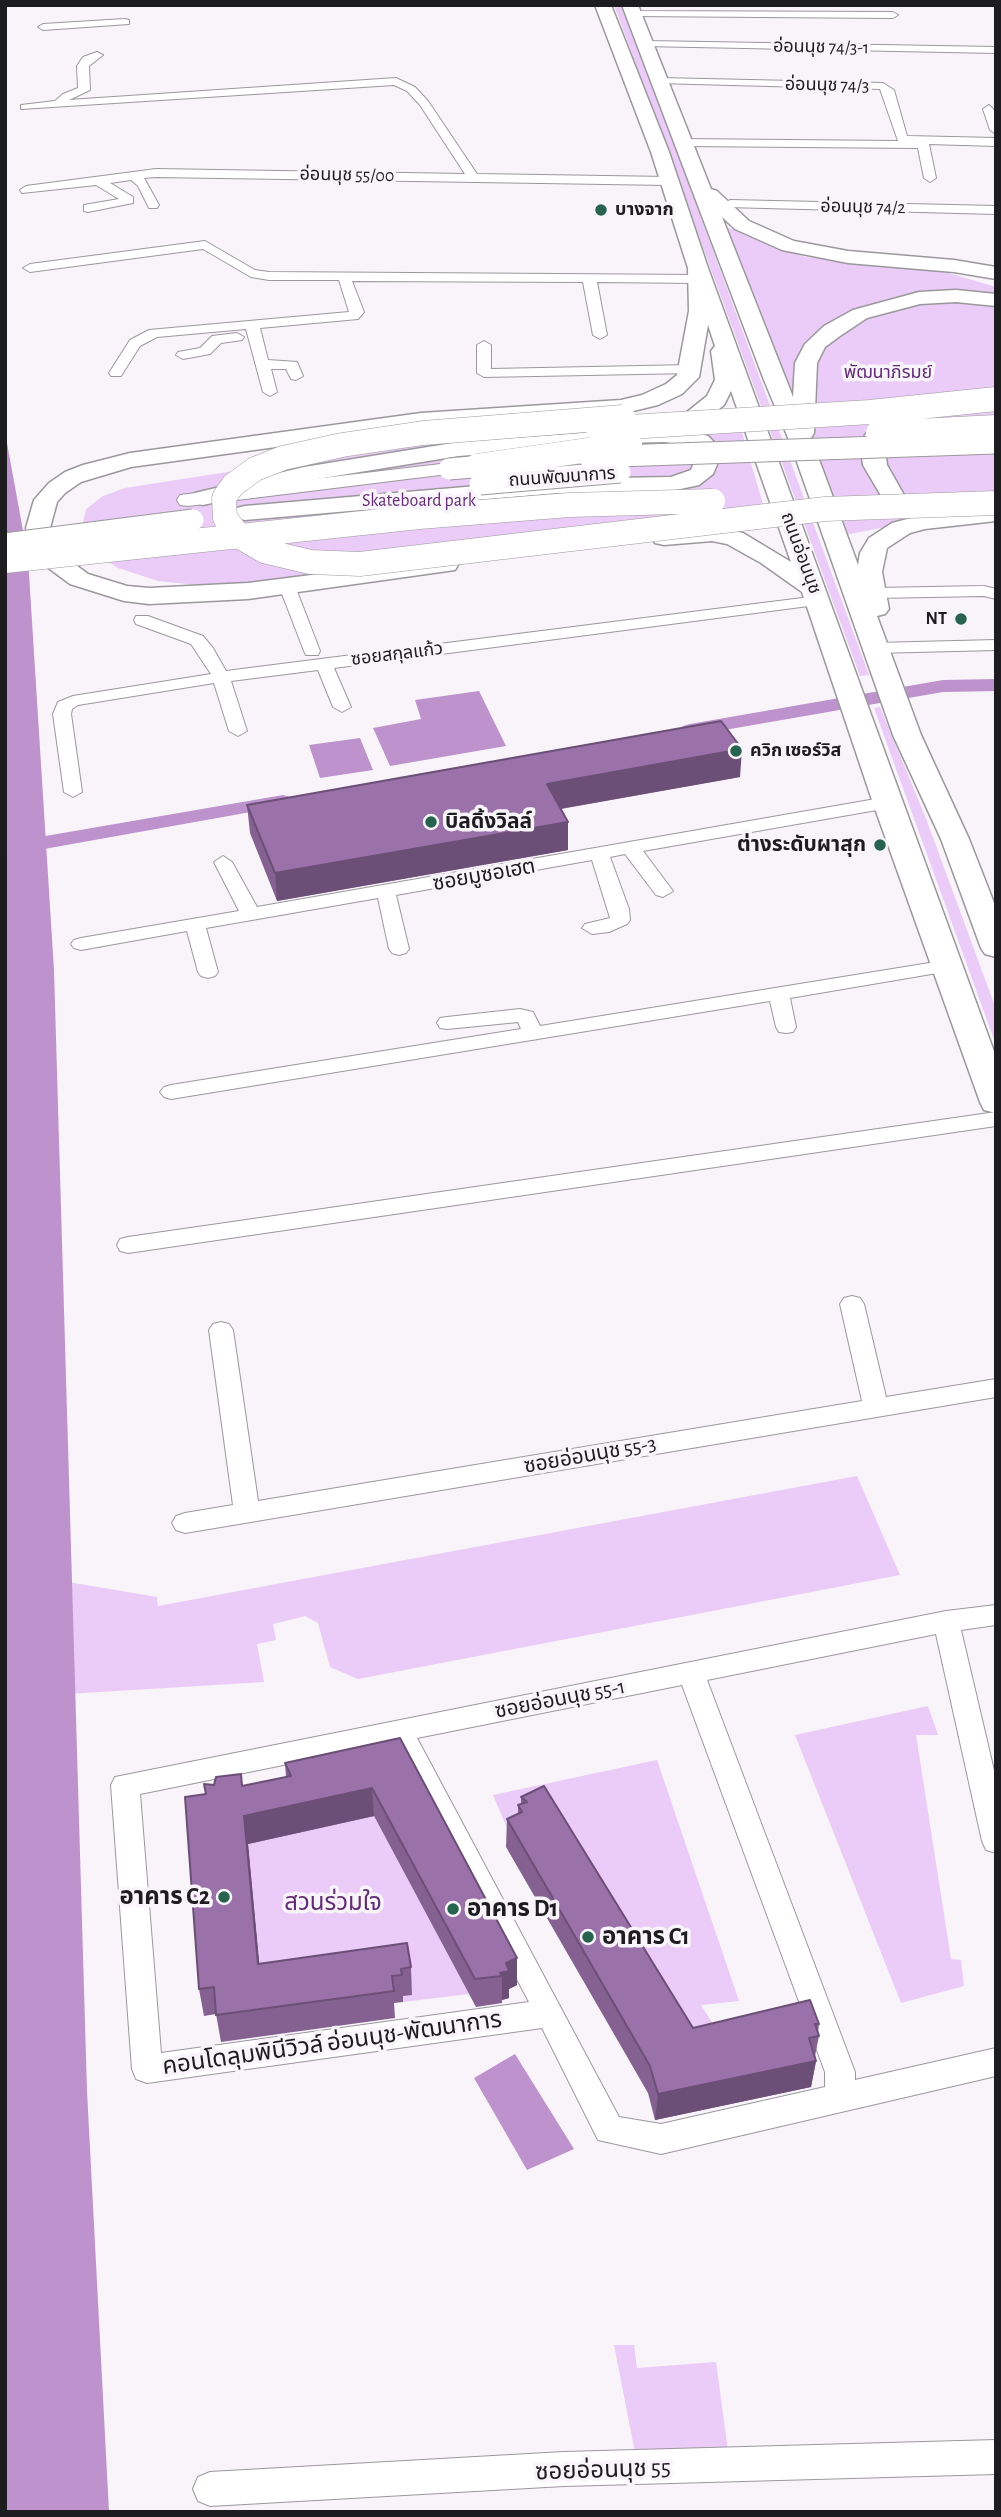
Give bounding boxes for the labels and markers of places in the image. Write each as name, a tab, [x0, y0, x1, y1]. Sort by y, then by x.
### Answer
place label: บางจาก	[615, 199, 674, 221]
marker: บางจาก	[593, 202, 609, 218]
place label: NT	[926, 608, 947, 630]
marker: NT	[953, 611, 969, 627]
place label: ควิก เซอร์วิส	[750, 740, 841, 762]
marker: ควิก เซอร์วิส	[728, 743, 744, 759]
place label: บิลดิ้งวิลล์	[445, 809, 532, 835]
marker: บิลดิ้งวิลล์	[423, 814, 439, 830]
place label: ต่างระดับผาสุก	[737, 832, 866, 858]
marker: ต่างระดับผาสุก	[872, 837, 888, 853]
place label: อาคาร C2	[120, 1883, 210, 1911]
marker: อาคาร C2	[216, 1889, 232, 1905]
place label: อาคาร D1	[467, 1895, 558, 1923]
marker: อาคาร D1	[445, 1901, 461, 1917]
place label: อาคาร C1	[602, 1923, 690, 1951]
marker: อาคาร C1	[580, 1929, 596, 1945]

